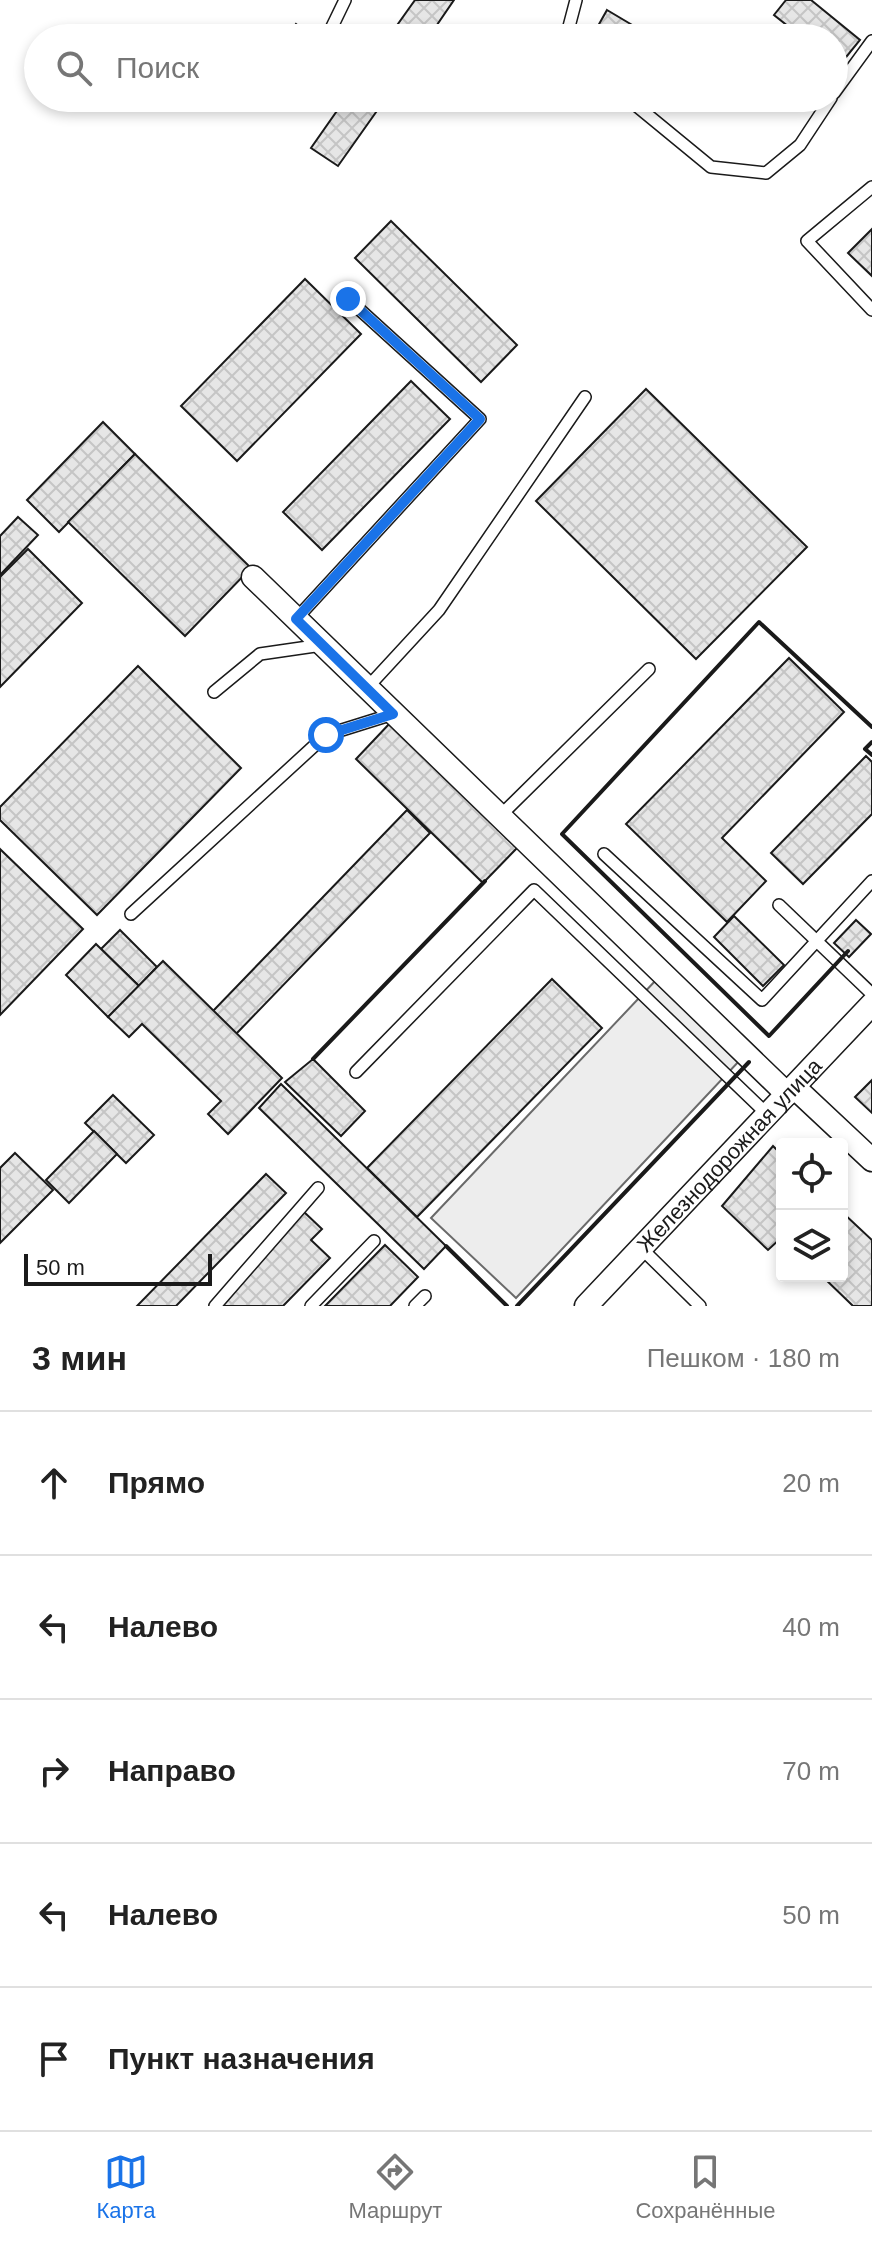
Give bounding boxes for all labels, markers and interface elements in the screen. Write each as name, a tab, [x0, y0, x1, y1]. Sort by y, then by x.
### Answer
search box	[24, 24, 848, 112]
icon: search	[52, 46, 96, 90]
text: Поиск	[116, 51, 199, 84]
route end	[330, 281, 366, 317]
route start	[308, 717, 344, 753]
street label: Железнодорожная улица	[632, 1052, 827, 1257]
map controls	[776, 1138, 848, 1282]
button: locate	[776, 1138, 848, 1210]
button: layers	[776, 1210, 848, 1282]
scale bar	[24, 1250, 212, 1286]
text: 50 m	[36, 1255, 85, 1280]
text: 3 мин	[32, 1339, 127, 1377]
text: Пешком · 180 m	[647, 1343, 840, 1373]
icon: ahead	[32, 1461, 76, 1505]
text: Прямо	[108, 1466, 205, 1499]
text: 20 m	[782, 1468, 840, 1498]
icon: left	[32, 1605, 76, 1649]
text: Налево	[108, 1610, 218, 1643]
text: 40 m	[782, 1612, 840, 1642]
icon: right	[32, 1749, 76, 1793]
text: Направо	[108, 1754, 236, 1787]
text: 70 m	[782, 1756, 840, 1786]
icon: left	[32, 1893, 76, 1937]
text: Налево	[108, 1898, 218, 1931]
text: 50 m	[782, 1900, 840, 1930]
icon: arrive	[32, 2037, 76, 2081]
text: Пункт назначения	[108, 2042, 375, 2075]
tab: Карта	[97, 2150, 155, 2224]
tab: Маршрут	[349, 2150, 442, 2224]
tab: Сохранённые	[635, 2150, 775, 2224]

